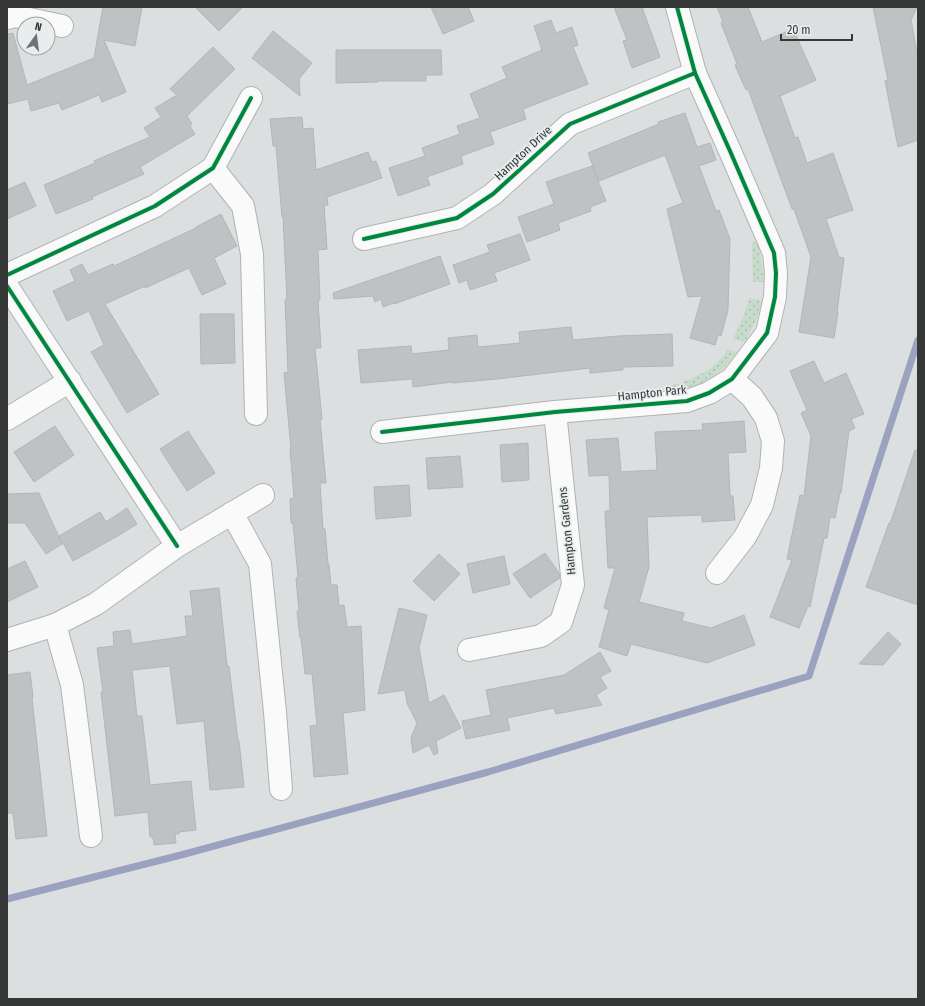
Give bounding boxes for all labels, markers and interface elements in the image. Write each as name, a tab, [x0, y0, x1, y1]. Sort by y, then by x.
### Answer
north arrow	[16, 16, 56, 56]
scale bar	[781, 16, 852, 42]
text: N	[34, 20, 43, 34]
text: 20 m	[787, 23, 811, 37]
street label: Hampton Drive	[491, 123, 555, 183]
street label: Hampton Park	[617, 382, 688, 404]
street label: Hampton Gardens	[555, 486, 579, 576]

